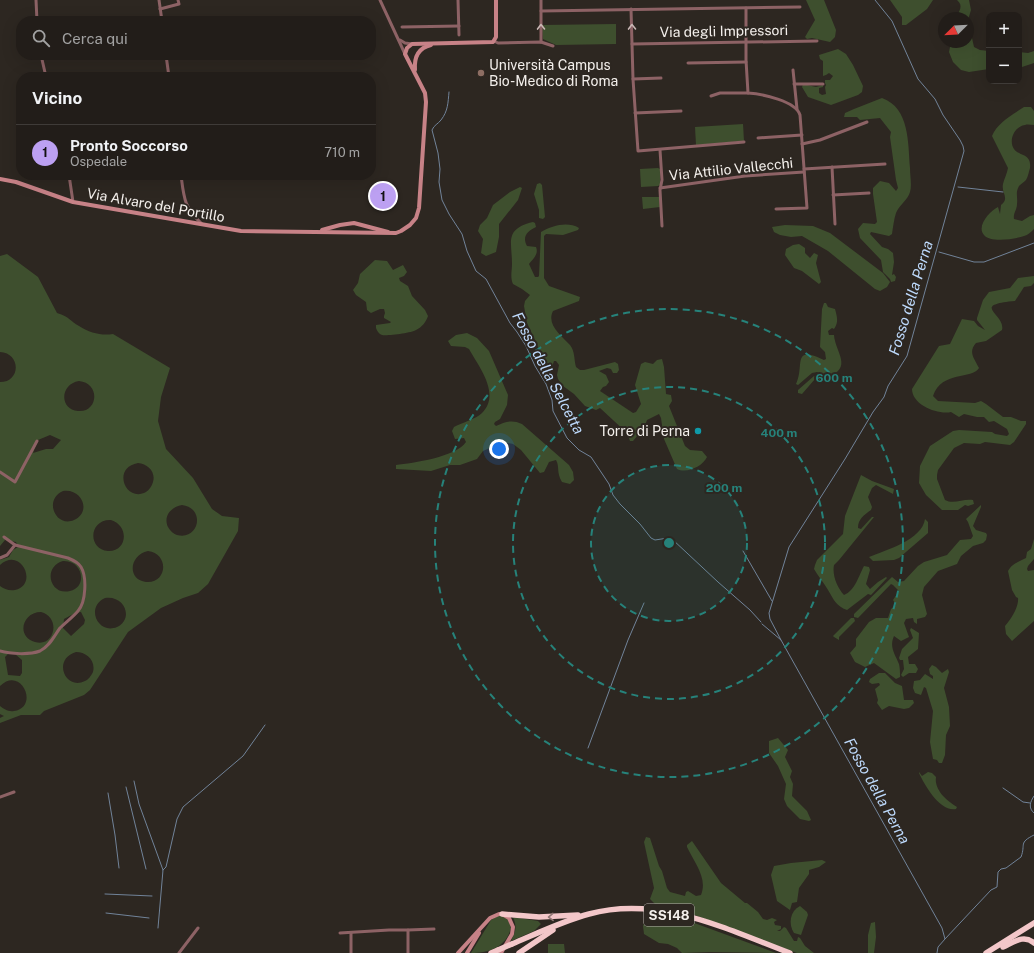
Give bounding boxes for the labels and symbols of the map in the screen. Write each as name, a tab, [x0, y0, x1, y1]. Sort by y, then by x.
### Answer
north arrow	[938, 12, 974, 48]
street label: Via degli Impressori	[660, 22, 788, 40]
one-way arrow	[537, 24, 545, 30]
one-way arrow	[628, 24, 636, 30]
place label: Università Campus Bio-Medico di Roma	[489, 57, 618, 89]
marker: Università Campus Bio-Medico di Roma	[476, 68, 486, 78]
street label: Via Attilio Vallecchi	[668, 155, 794, 183]
pin: 1	[370, 181, 396, 211]
street label: Via Alvaro del Portillo	[86, 185, 226, 225]
water label: Fosso della Perna	[885, 239, 936, 357]
water label: Fosso della Selcetta	[509, 309, 588, 437]
text: 600 m	[816, 371, 853, 385]
place label: Torre di Perna	[600, 423, 690, 439]
marker: Torre di Perna	[693, 426, 703, 436]
text: 400 m	[761, 426, 798, 440]
your location	[489, 439, 509, 459]
text: 200 m	[706, 481, 742, 495]
centre of rings	[662, 536, 676, 550]
water label: Fosso della Perna	[841, 735, 914, 847]
road number: SS148	[644, 904, 694, 926]
one-way arrow	[548, 913, 554, 921]

